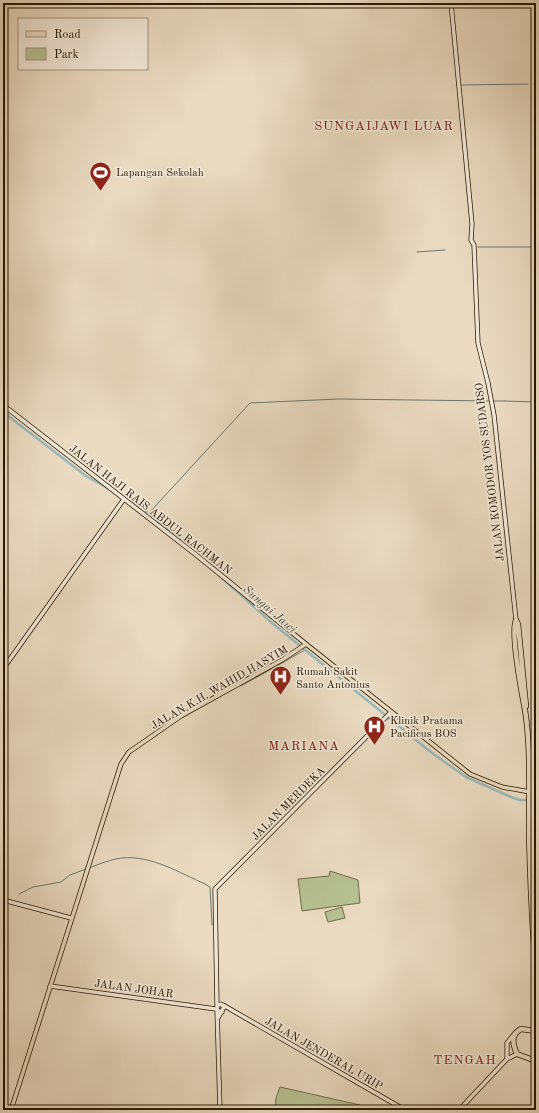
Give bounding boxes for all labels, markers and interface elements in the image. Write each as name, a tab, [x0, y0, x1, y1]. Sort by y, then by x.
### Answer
legend	[18, 18, 148, 70]
text: Road	[54, 29, 81, 41]
text: Park	[54, 49, 79, 61]
district label: SUNGAIJAWI LUAR	[314, 120, 454, 133]
sports icon: Lapangan Sekolah	[88, 159, 114, 192]
place label: Lapangan Sekolah	[116, 168, 204, 179]
street label: JALAN KOMODOR YOS SUDARSO	[474, 382, 507, 562]
street label: JALAN HAJI RAIS ABDUL RACHMAN	[67, 443, 234, 577]
water label: Sungai Jawi	[240, 583, 298, 636]
street label: JALAN K.H. WAHID HASYIM	[150, 645, 290, 732]
hospital icon: Rumah Sakit Santo Antonius	[268, 664, 294, 697]
place label: Rumah Sakit Santo Antonius	[296, 667, 370, 691]
hospital icon: Klinik Pratama Pacificus BOS	[362, 713, 388, 746]
place label: Klinik Pratama Pacificus BOS	[390, 716, 463, 740]
district label: MARIANA	[268, 740, 340, 753]
street label: JALAN MERDEKA	[250, 765, 328, 843]
street label: JALAN JOHAR	[94, 979, 174, 1000]
street label: JALAN JENDERAL URIP	[262, 1016, 384, 1093]
district label: TENGAH	[433, 1054, 497, 1067]

